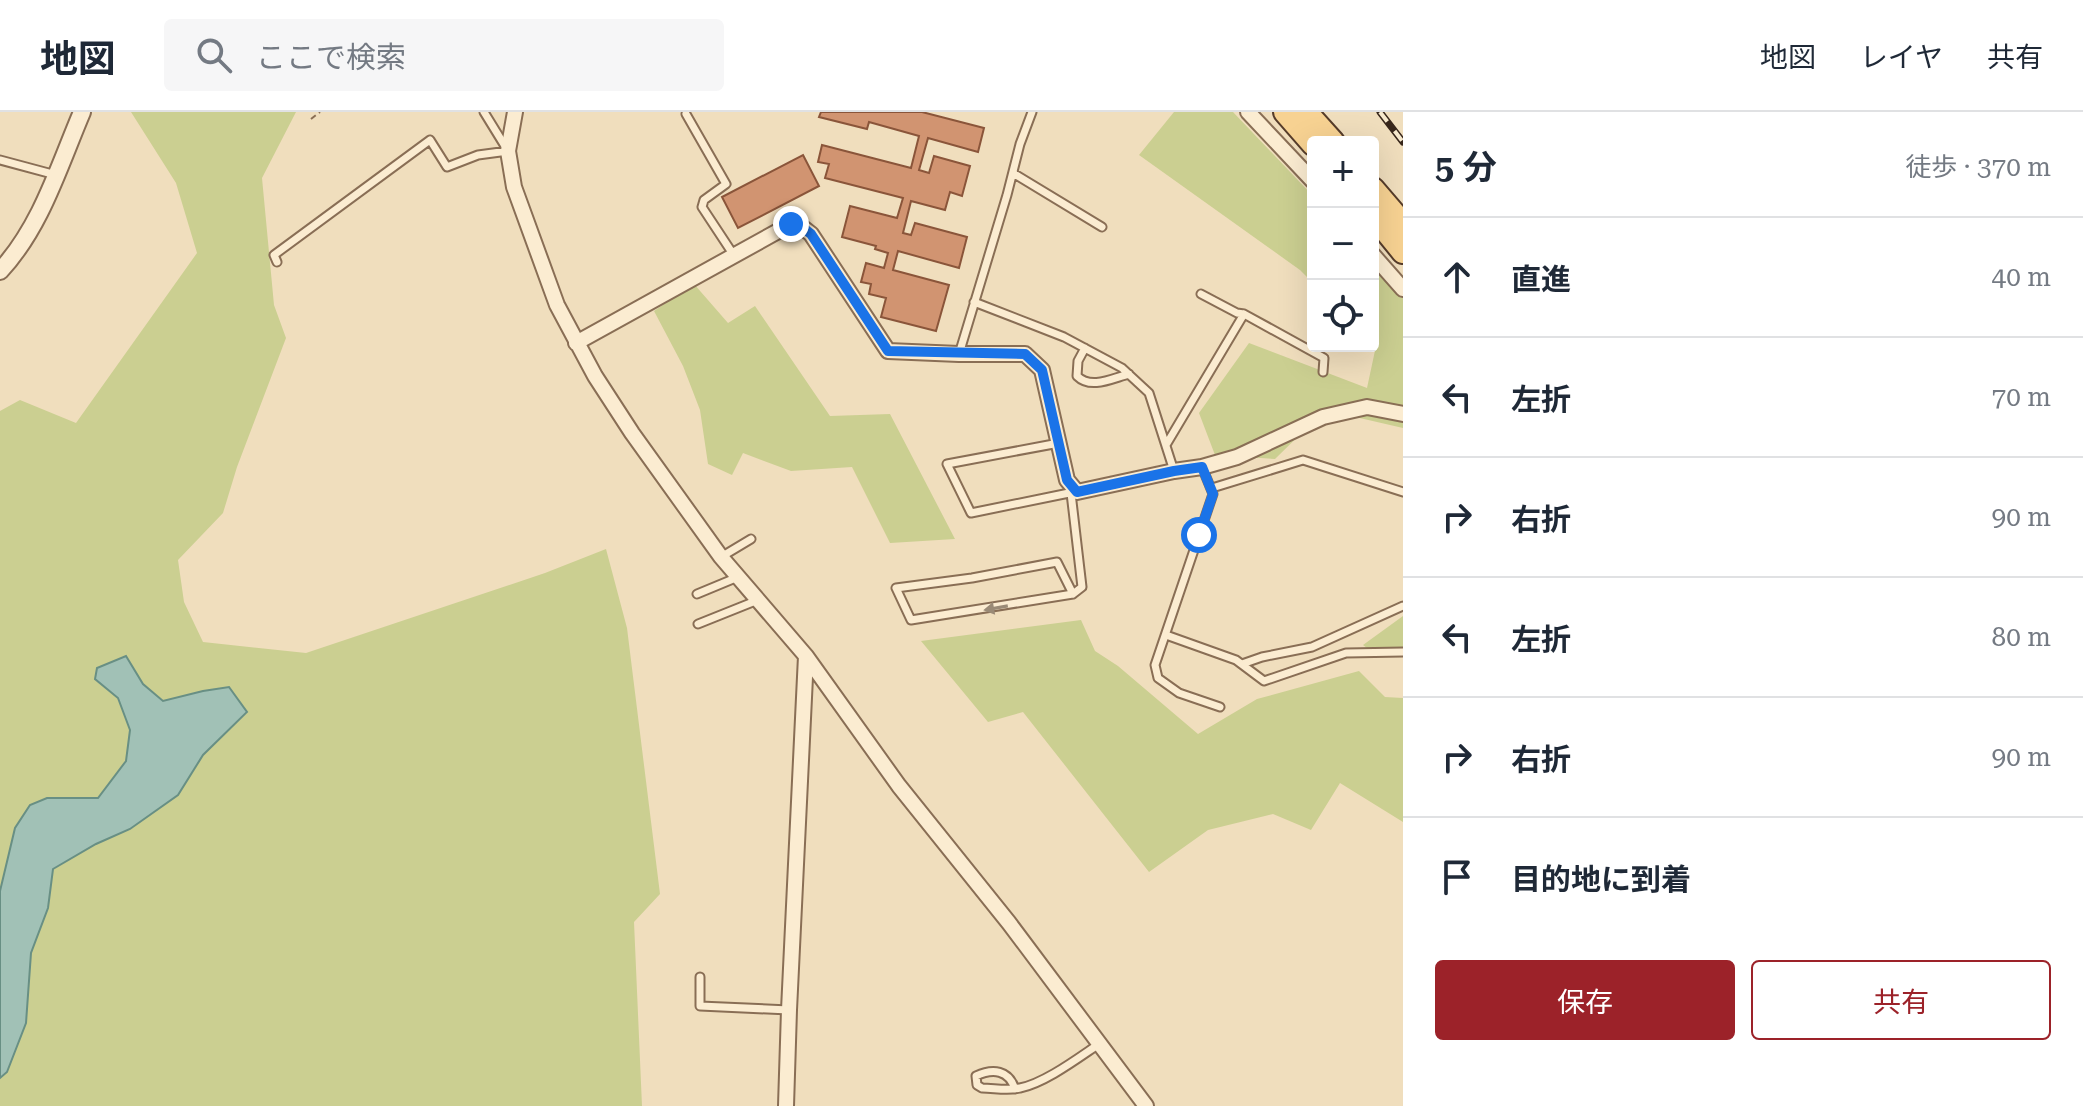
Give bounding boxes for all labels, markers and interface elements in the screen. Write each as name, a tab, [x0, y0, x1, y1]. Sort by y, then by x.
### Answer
search box	[164, 19, 724, 91]
icon: search	[192, 33, 236, 77]
text: 地図	[40, 37, 116, 81]
text: ここで検索	[256, 40, 406, 75]
text: 地図	[1760, 41, 1816, 74]
text: レイヤ	[1860, 41, 1943, 74]
text: 共有	[1987, 41, 2043, 74]
map controls	[1307, 136, 1379, 352]
button: +	[1307, 136, 1379, 208]
text: 5 分	[1435, 147, 1497, 187]
text: 徒歩 · 370 m	[1905, 152, 2051, 182]
route end	[773, 206, 809, 242]
button: −	[1307, 208, 1379, 280]
icon: ahead	[1435, 255, 1479, 299]
text: 直進	[1511, 262, 1571, 297]
text: 40 m	[1992, 262, 2051, 292]
button: locate	[1307, 280, 1379, 352]
icon: left	[1435, 375, 1479, 419]
text: 左折	[1511, 382, 1571, 417]
text: 70 m	[1992, 382, 2051, 412]
icon: right	[1435, 495, 1479, 539]
text: 右折	[1511, 502, 1571, 537]
text: 90 m	[1992, 502, 2051, 532]
route start	[1181, 517, 1217, 553]
one-way arrow	[984, 602, 1009, 614]
icon: left	[1435, 615, 1479, 659]
text: 左折	[1511, 622, 1571, 657]
text: 80 m	[1992, 622, 2051, 652]
icon: right	[1435, 735, 1479, 779]
text: 右折	[1511, 742, 1571, 777]
text: 90 m	[1992, 742, 2051, 772]
icon: arrive	[1435, 855, 1479, 899]
text: 目的地に到着	[1511, 862, 1691, 897]
button: 保存	[1435, 960, 1735, 1040]
button: 共有	[1751, 960, 2051, 1040]

